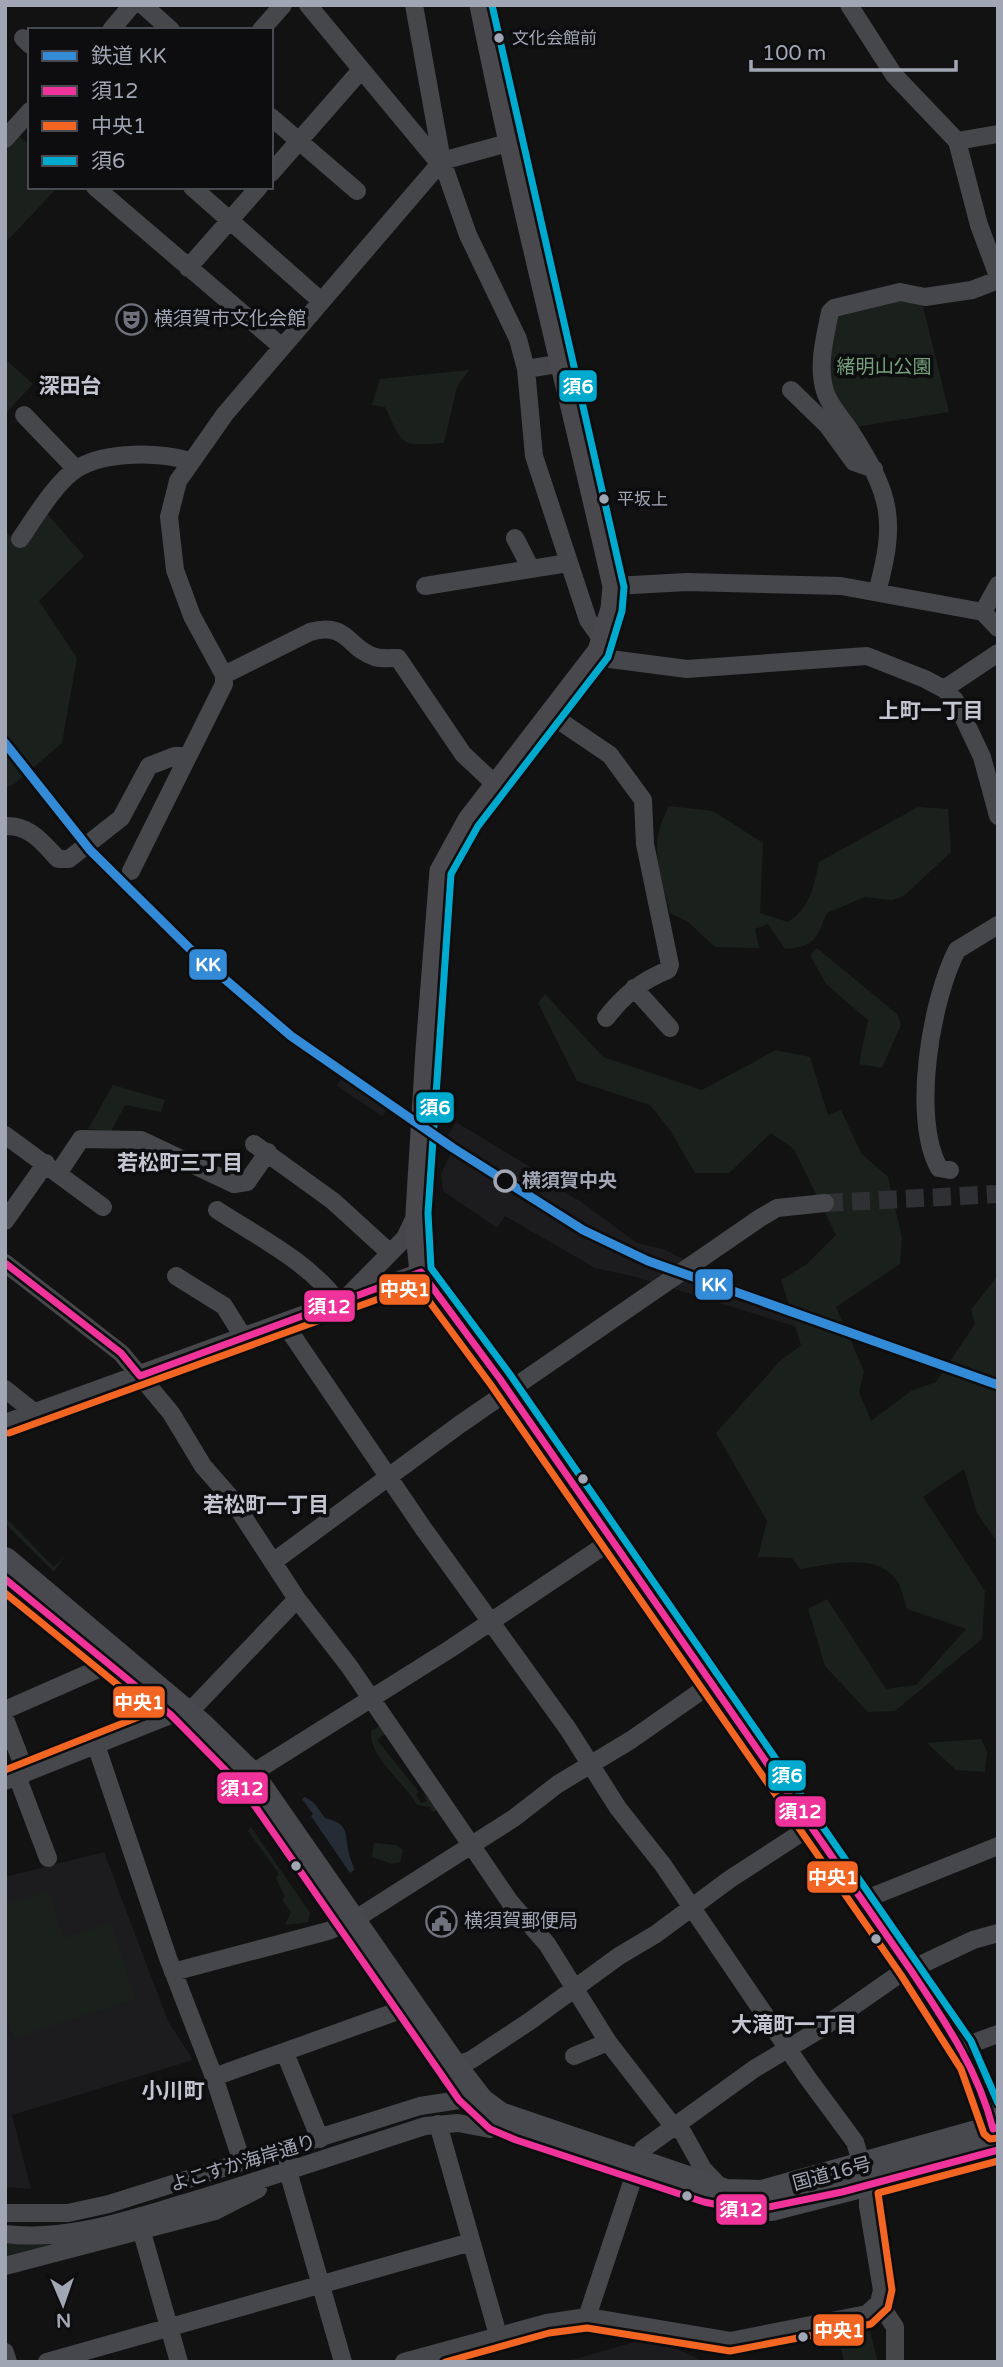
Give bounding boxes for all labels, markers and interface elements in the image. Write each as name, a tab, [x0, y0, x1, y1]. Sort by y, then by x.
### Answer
legend	[28, 28, 273, 189]
place label: 文化会館前	[512, 28, 597, 49]
scale bar	[751, 28, 956, 72]
marker: 文化会館前	[492, 31, 506, 45]
text: 100 m	[762, 41, 826, 66]
text: 鉄道 KK	[91, 44, 167, 69]
text: 須12	[91, 79, 138, 104]
text: 中央1	[91, 114, 146, 139]
text: 須6	[91, 149, 125, 174]
theatre icon: 横須賀市文化会館	[114, 302, 148, 336]
place label: 横須賀市文化会館	[154, 308, 306, 330]
park label: 緒明山公園	[836, 356, 932, 378]
line badge: 須6	[558, 369, 598, 403]
district label: 深田台	[39, 374, 102, 399]
text: 須6	[563, 376, 594, 398]
place label: 平坂上	[617, 489, 668, 510]
marker: 平坂上	[597, 492, 611, 506]
district label: 上町一丁目	[879, 699, 984, 724]
line badge: KK	[188, 948, 228, 981]
text: KK	[195, 954, 221, 976]
line badge: 須6	[415, 1091, 455, 1124]
text: 須6	[420, 1097, 451, 1119]
district label: 若松町三丁目	[117, 1151, 243, 1176]
marker: 横須賀中央	[494, 1170, 516, 1192]
place label: 横須賀中央	[522, 1170, 617, 1192]
line badge: KK	[694, 1268, 734, 1301]
line badge: 中央1	[378, 1273, 431, 1306]
text: KK	[701, 1274, 727, 1296]
text: 中央1	[380, 1279, 430, 1301]
line badge: 須12	[303, 1289, 356, 1323]
text: 須12	[308, 1296, 350, 1318]
unlabelled marker	[576, 1472, 590, 1486]
district label: 若松町一丁目	[203, 1493, 329, 1518]
line badge: 中央1	[112, 1685, 166, 1719]
text: 中央1	[114, 1692, 164, 1714]
line badge: 須6	[767, 1759, 807, 1792]
text: 須6	[772, 1765, 803, 1787]
line badge: 須12	[216, 1771, 269, 1805]
text: 須12	[221, 1778, 263, 1800]
line badge: 須12	[774, 1795, 827, 1828]
text: 須12	[779, 1801, 821, 1823]
unlabelled marker	[289, 1859, 303, 1873]
line badge: 中央1	[806, 1860, 859, 1894]
text: 中央1	[808, 1867, 858, 1889]
public building icon: 横須賀郵便局	[424, 1904, 458, 1938]
place label: 横須賀郵便局	[464, 1910, 578, 1932]
unlabelled marker	[869, 1932, 883, 1946]
district label: 大滝町一丁目	[731, 2013, 857, 2038]
district label: 小川町	[142, 2079, 205, 2104]
street label: よこすか海岸通り	[167, 2130, 319, 2196]
street label: 国道16号	[790, 2153, 874, 2195]
unlabelled marker	[680, 2189, 694, 2203]
line badge: 須12	[715, 2193, 768, 2226]
text: 須12	[720, 2199, 762, 2221]
north arrow	[28, 2269, 98, 2339]
text: N	[56, 2309, 72, 2331]
line badge: 中央1	[812, 2313, 865, 2347]
text: 中央1	[814, 2320, 864, 2342]
unlabelled marker	[796, 2330, 810, 2344]

